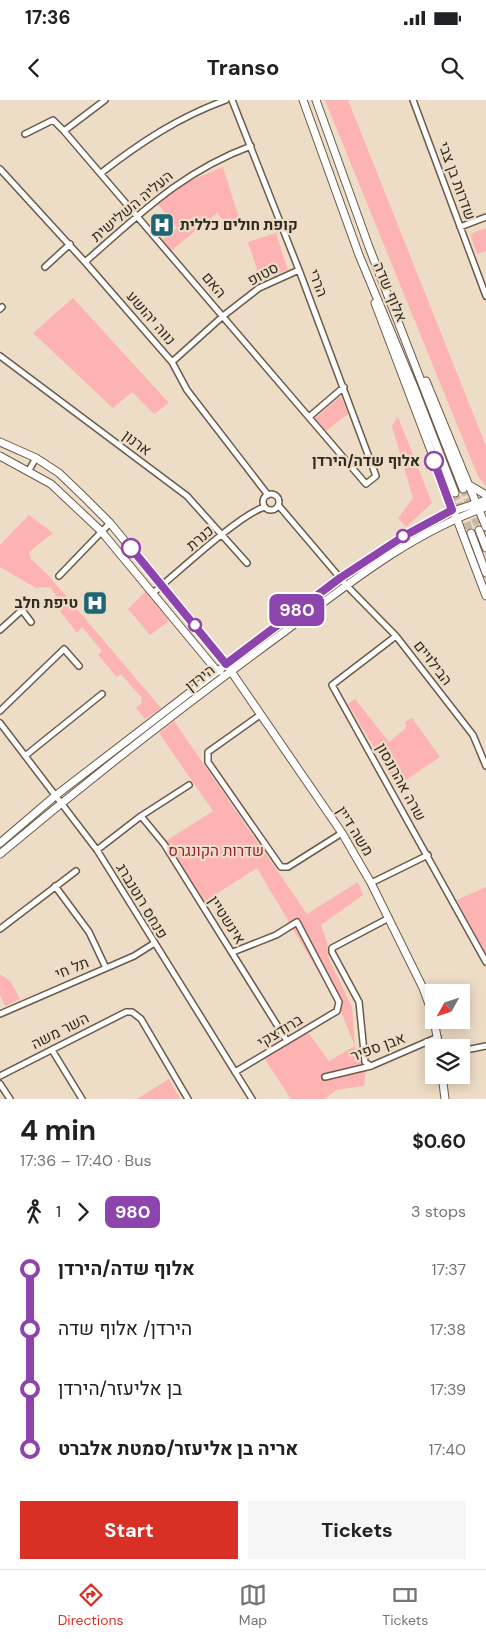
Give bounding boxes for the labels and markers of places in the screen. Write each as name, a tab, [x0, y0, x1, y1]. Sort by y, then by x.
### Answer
hospital icon: קופת חולים כללית	[149, 212, 175, 238]
place label: קופת חולים כללית	[180, 215, 298, 235]
place label: אלוף שדה/הירדן	[312, 451, 420, 471]
marker: אלוף שדה/הירדן	[424, 451, 444, 471]
unlabelled marker	[396, 529, 410, 543]
unlabelled marker	[121, 538, 141, 558]
hospital icon: טיפת חלב	[82, 590, 108, 616]
place label: טיפת חלב	[15, 593, 78, 613]
unlabelled marker	[188, 618, 202, 632]

